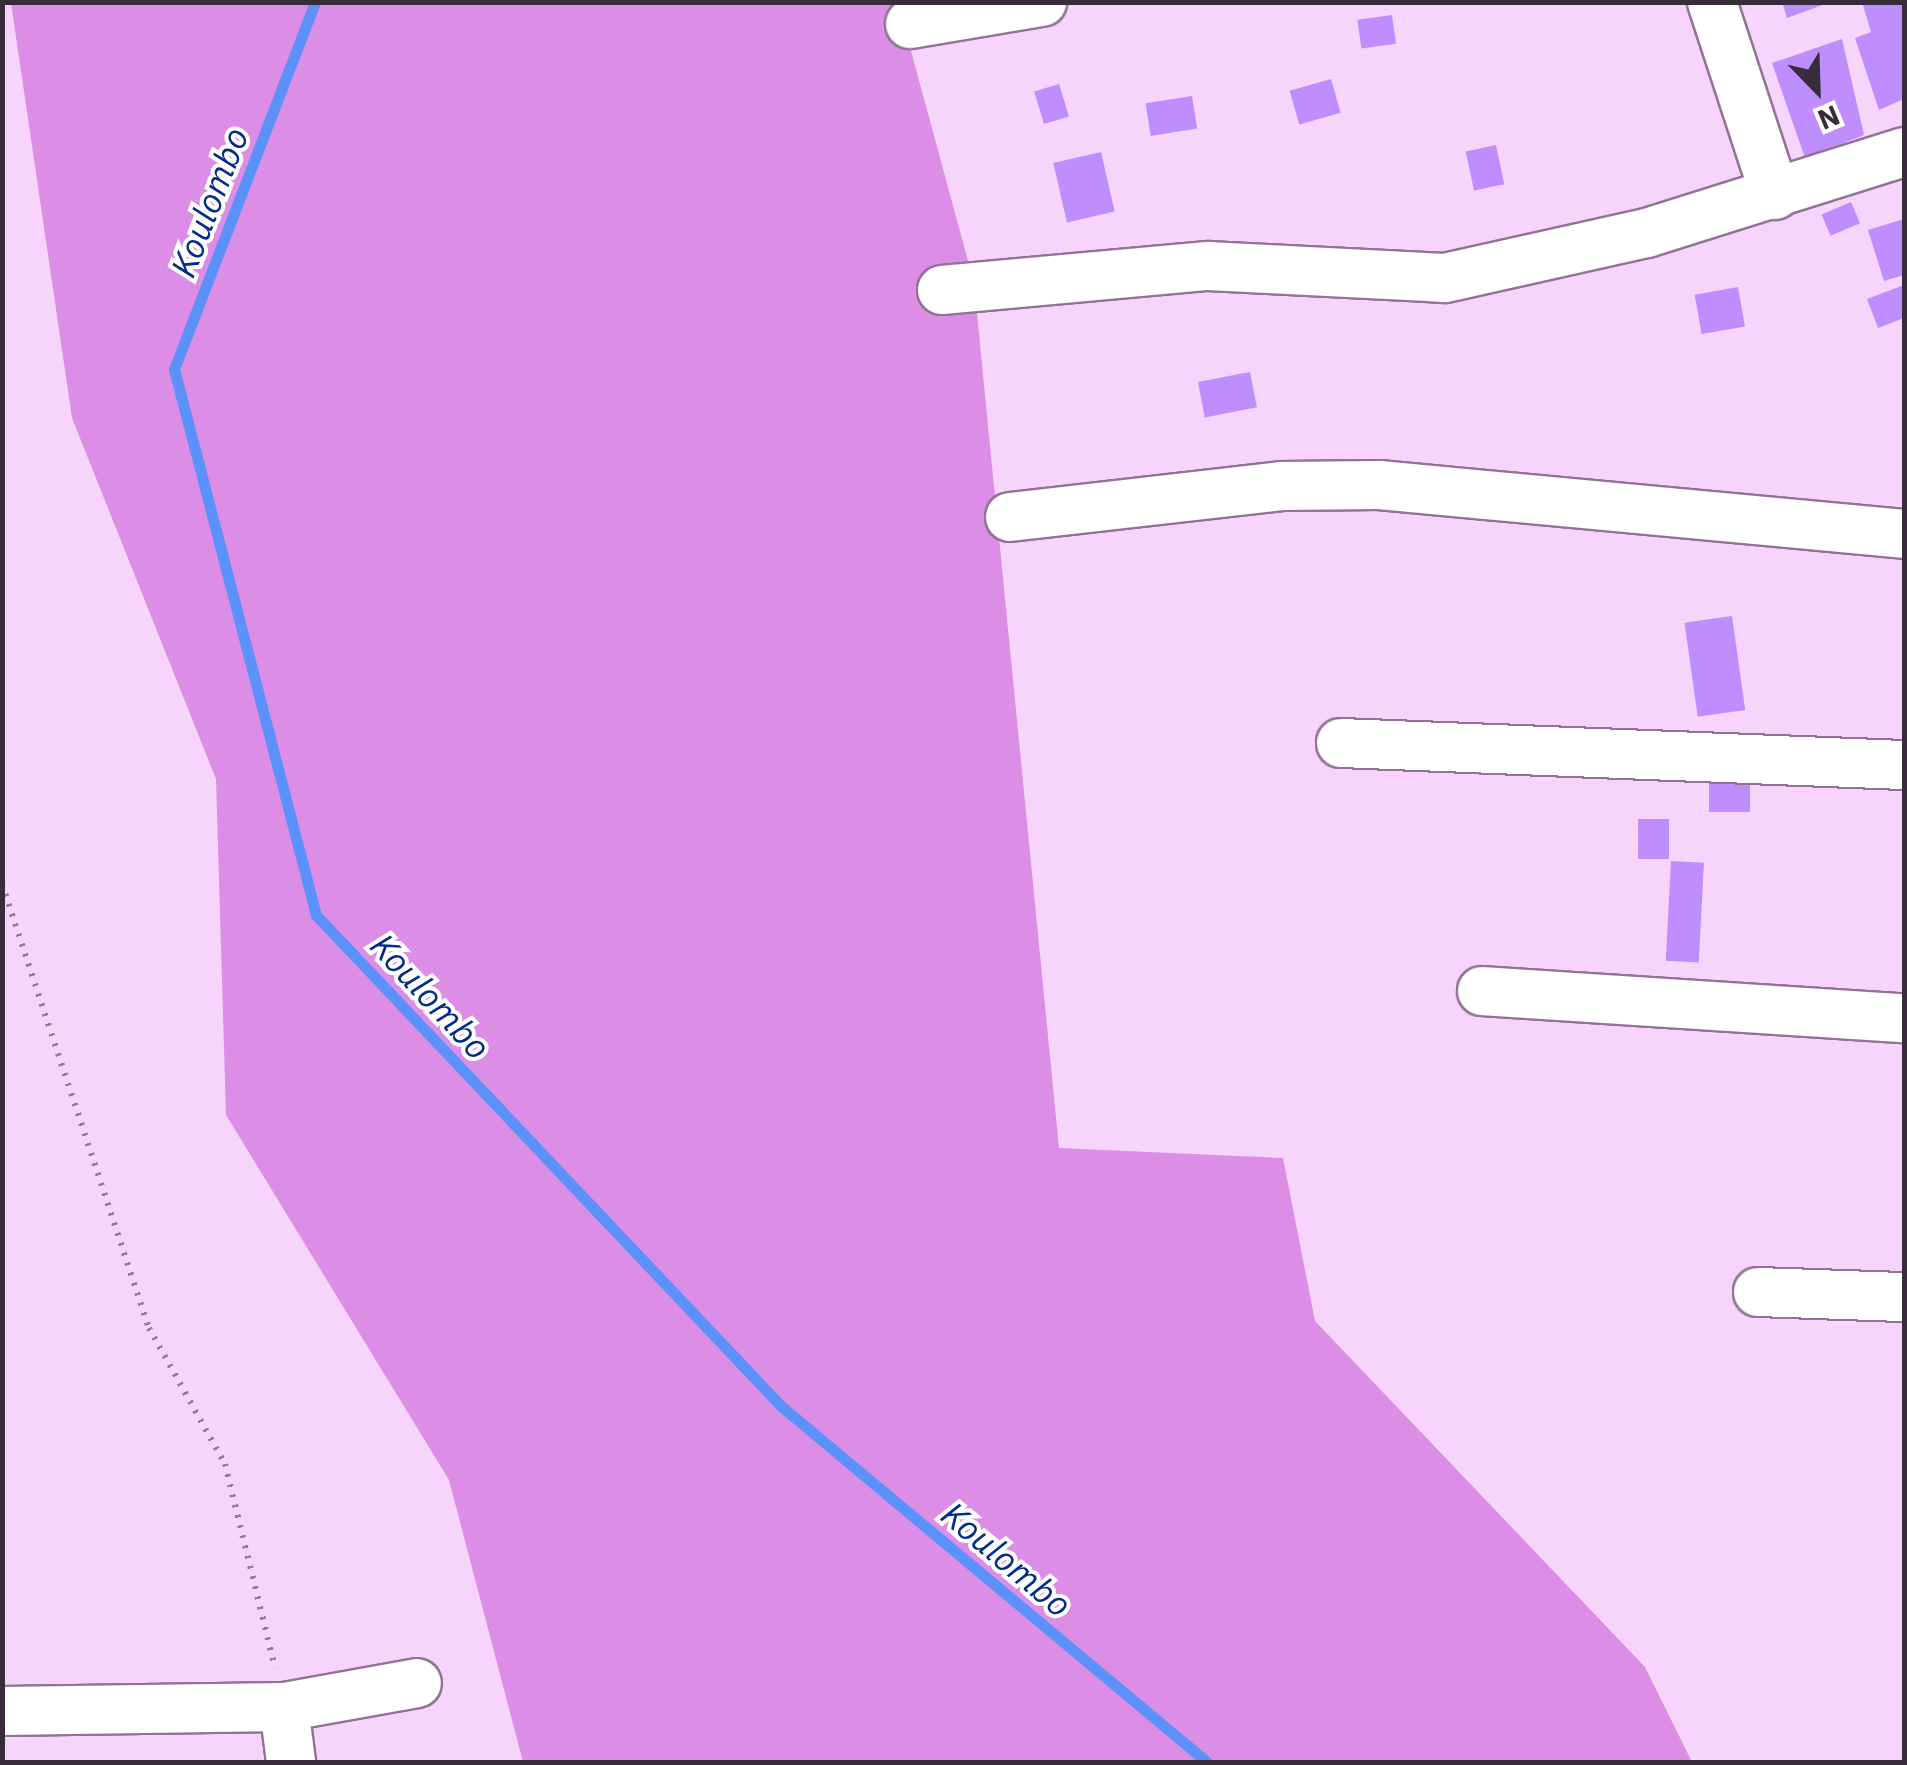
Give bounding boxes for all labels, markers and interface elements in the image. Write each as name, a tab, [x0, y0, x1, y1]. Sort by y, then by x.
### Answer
north arrow	[1767, 40, 1867, 140]
text: N	[1812, 97, 1845, 139]
water label: Koulombo	[161, 121, 257, 283]
water label: Koulombo	[362, 924, 500, 1068]
water label: Koulombo	[934, 1493, 1080, 1625]

